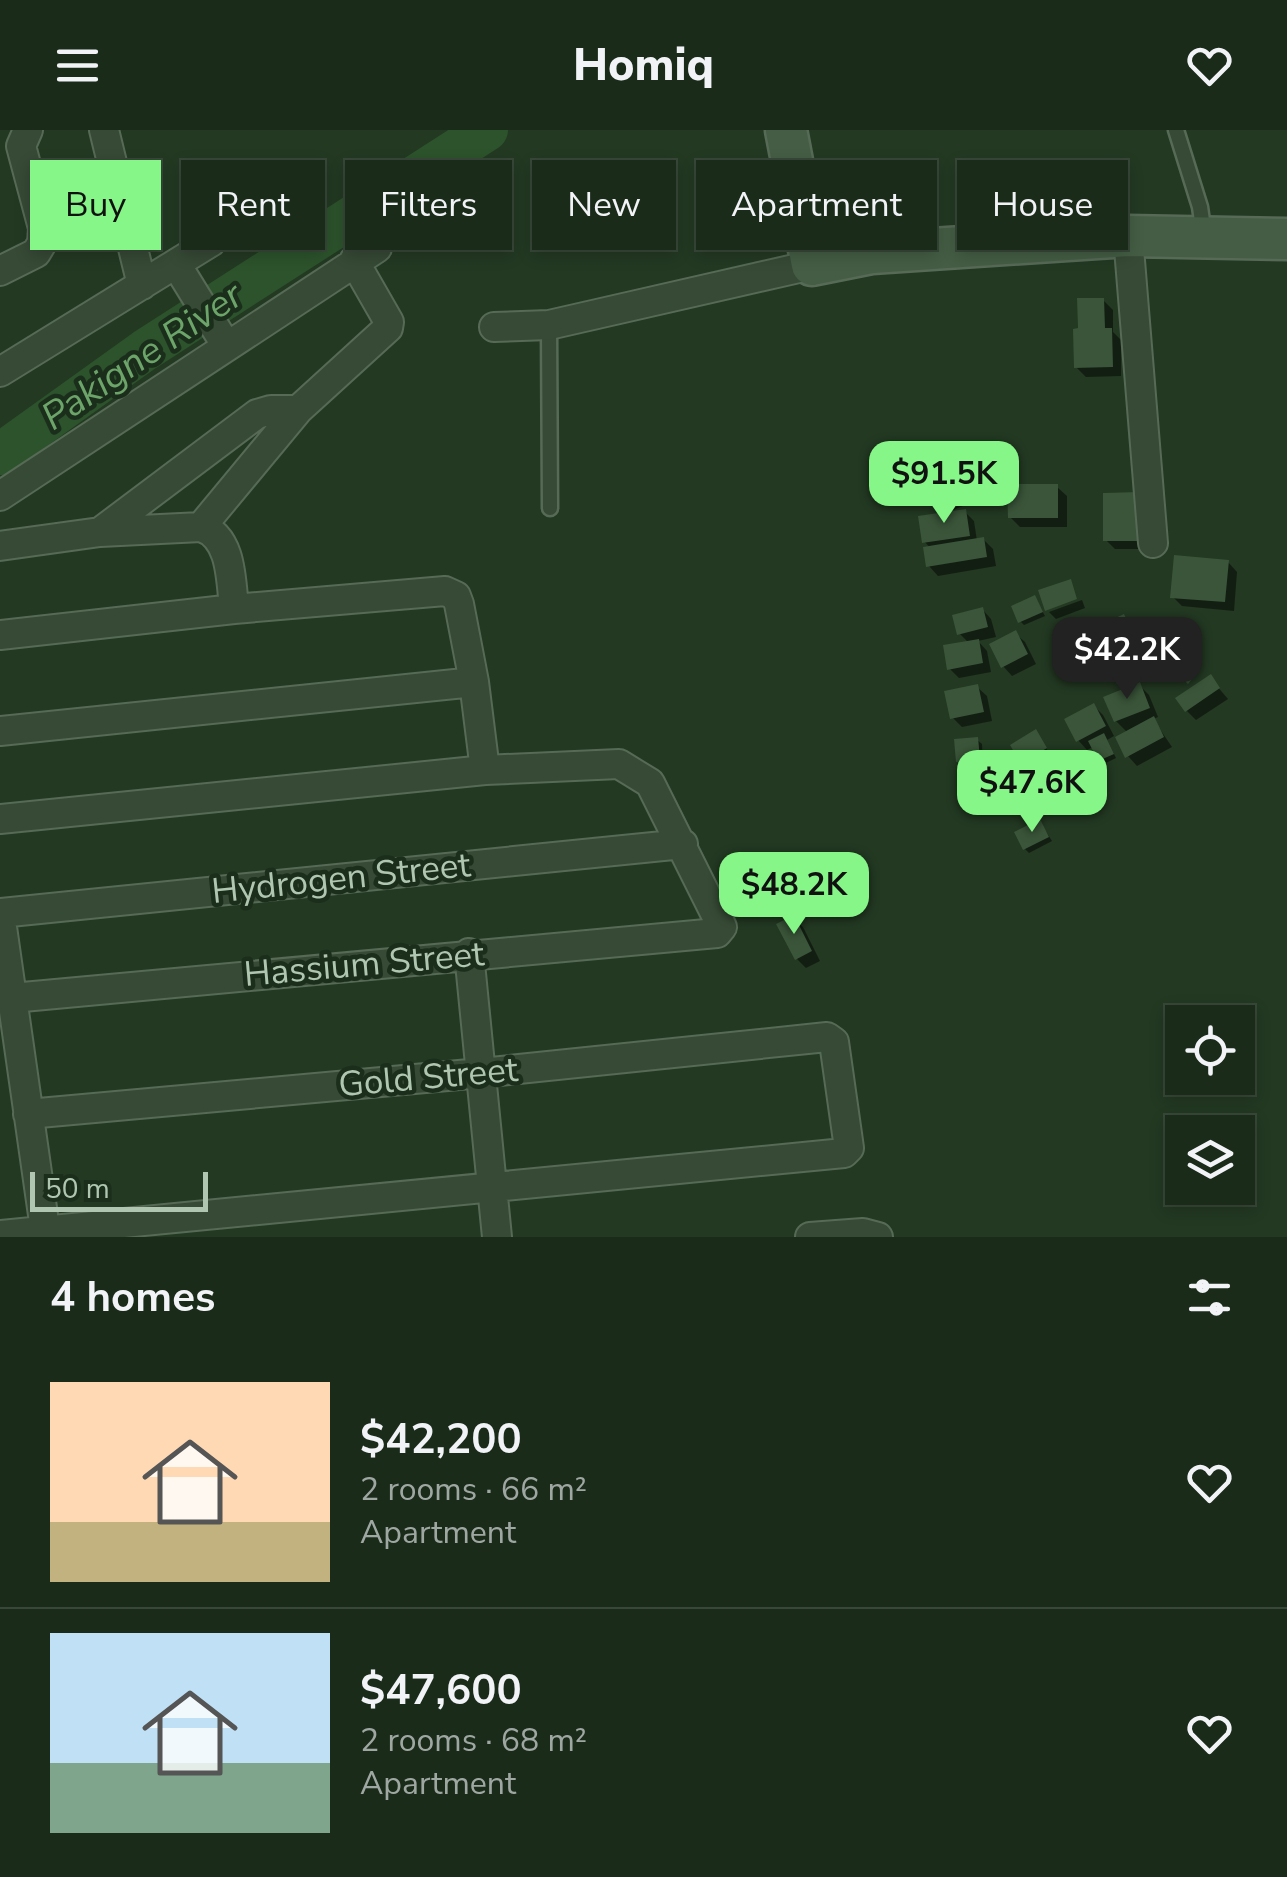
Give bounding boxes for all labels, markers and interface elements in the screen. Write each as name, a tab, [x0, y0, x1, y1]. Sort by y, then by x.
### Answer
text: Homiq	[573, 35, 714, 96]
icon: menu	[50, 38, 105, 93]
icon: heart	[1182, 38, 1237, 93]
chip: Buy	[30, 160, 161, 250]
chip: Rent	[181, 160, 325, 250]
chip: Filters	[345, 160, 512, 250]
chip: New	[532, 160, 676, 250]
chip: Apartment	[696, 160, 937, 250]
chip: House	[957, 160, 1128, 250]
water label: Pakigne River	[31, 269, 254, 442]
pin: $91.5K	[863, 441, 1025, 526]
text: $91.5K	[891, 452, 997, 495]
pin: $42.2K	[1046, 617, 1208, 702]
text: $42.2K	[1074, 628, 1180, 671]
pin: $47.6K	[951, 750, 1113, 835]
text: $47.6K	[979, 761, 1085, 804]
street label: Hydrogen Street	[209, 841, 474, 915]
pin: $48.2K	[713, 852, 875, 937]
text: $48.2K	[741, 863, 847, 906]
street label: Hassium Street	[242, 930, 487, 998]
map controls	[1165, 1005, 1255, 1205]
button: locate	[1165, 1005, 1255, 1095]
street label: Gold Street	[336, 1046, 520, 1108]
button: layers	[1165, 1115, 1255, 1205]
scale bar	[30, 1167, 208, 1212]
text: 50 m	[45, 1170, 110, 1208]
text: 4 homes	[50, 1269, 215, 1326]
icon: filters	[1182, 1270, 1237, 1325]
text: $42,200	[360, 1411, 522, 1468]
icon: home	[130, 1422, 250, 1542]
icon: heart	[1182, 1455, 1237, 1510]
text: 2 rooms · 66 m²	[360, 1468, 587, 1511]
text: Apartment	[360, 1511, 516, 1554]
text: $47,600	[360, 1662, 522, 1719]
icon: home	[130, 1673, 250, 1793]
icon: heart	[1182, 1706, 1237, 1761]
text: 2 rooms · 68 m²	[360, 1719, 587, 1762]
text: Apartment	[360, 1762, 516, 1805]

